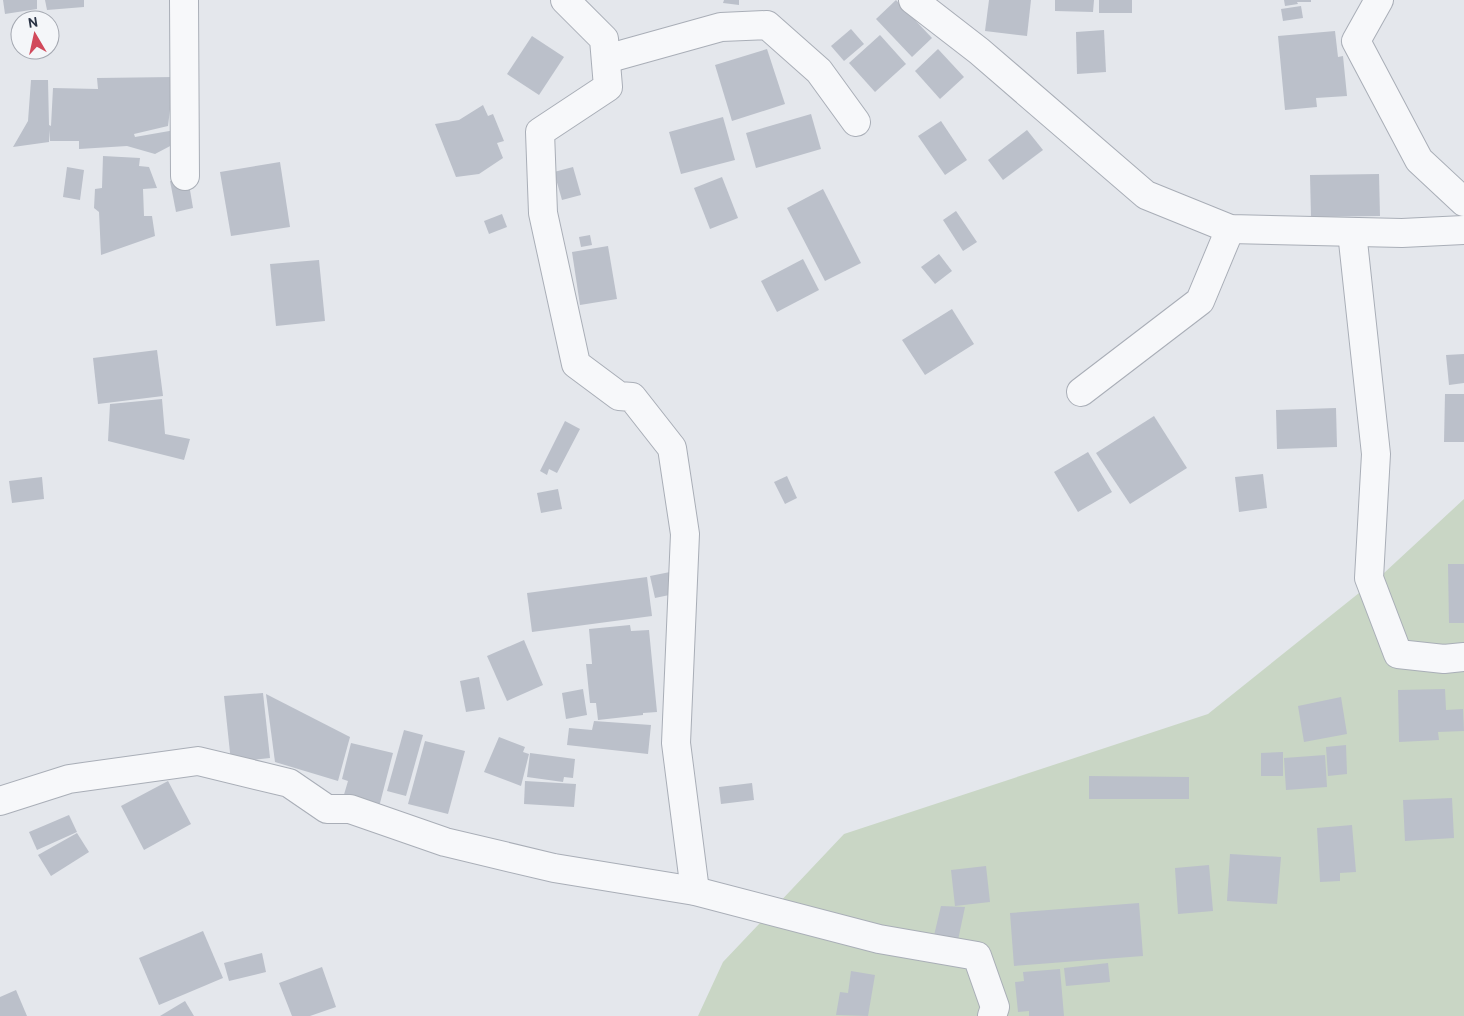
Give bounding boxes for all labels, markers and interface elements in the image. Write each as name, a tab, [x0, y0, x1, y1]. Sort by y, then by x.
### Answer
north arrow	[10, 10, 60, 60]
text: N	[27, 14, 40, 33]

